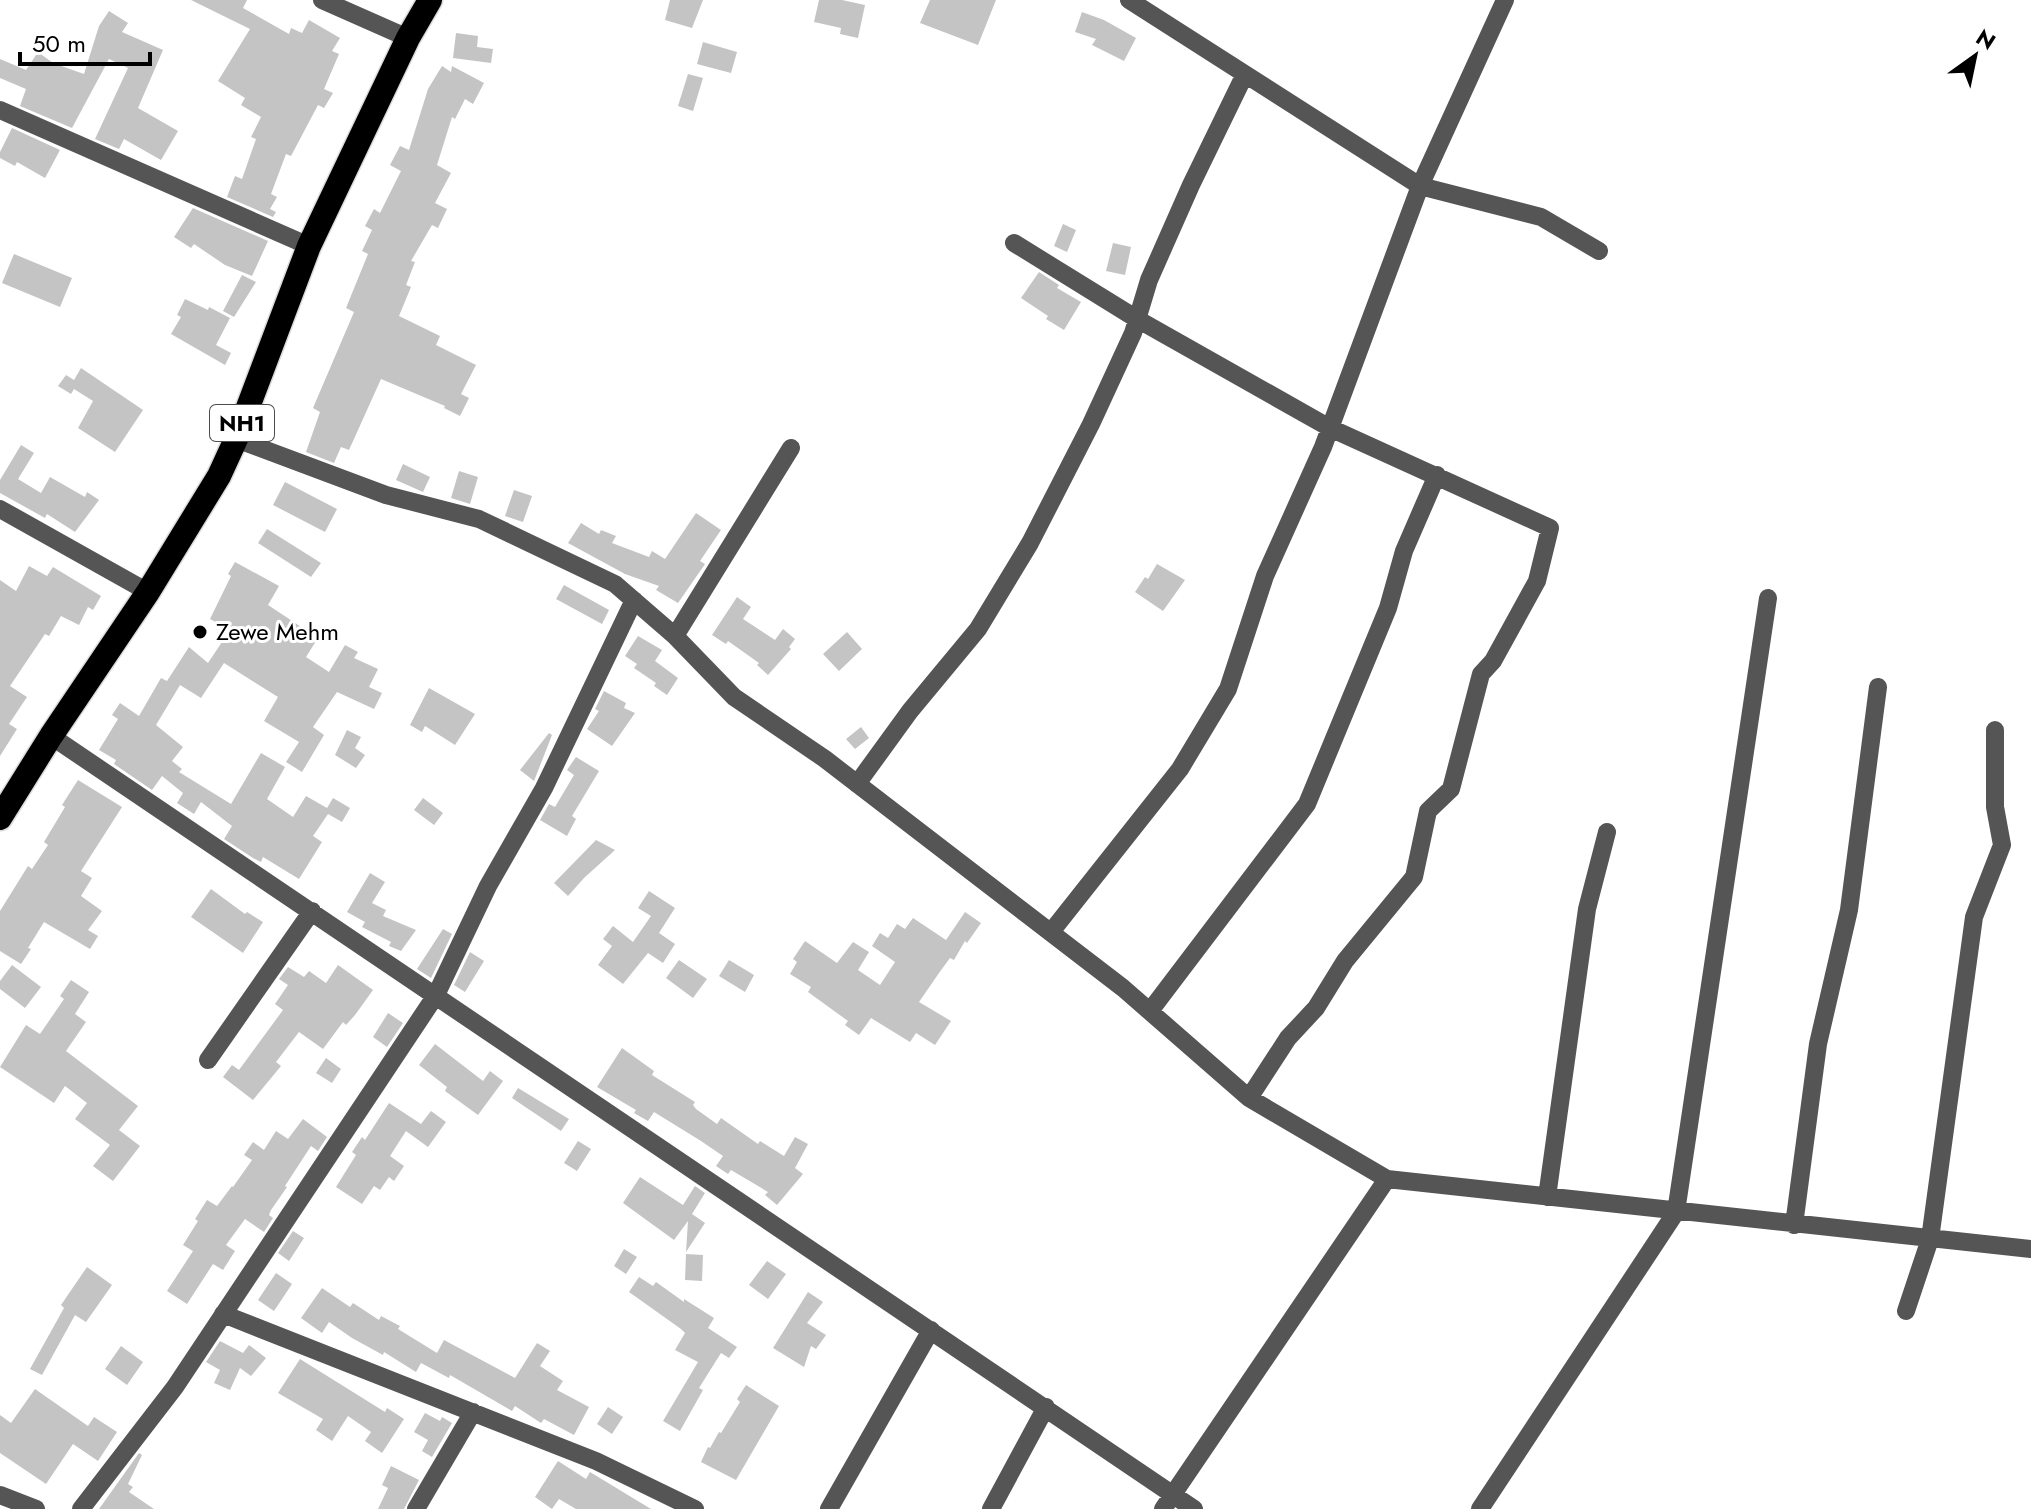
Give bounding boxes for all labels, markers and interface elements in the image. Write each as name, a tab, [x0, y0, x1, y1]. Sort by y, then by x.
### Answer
scale bar	[20, 16, 150, 66]
north arrow	[1935, 16, 2015, 96]
text: N	[1970, 21, 2002, 57]
text: 50 m	[32, 26, 86, 61]
road number: NH1	[210, 405, 274, 441]
place label: Zewe Mehm	[216, 614, 339, 649]
marker: Zewe Mehm	[191, 623, 209, 641]

